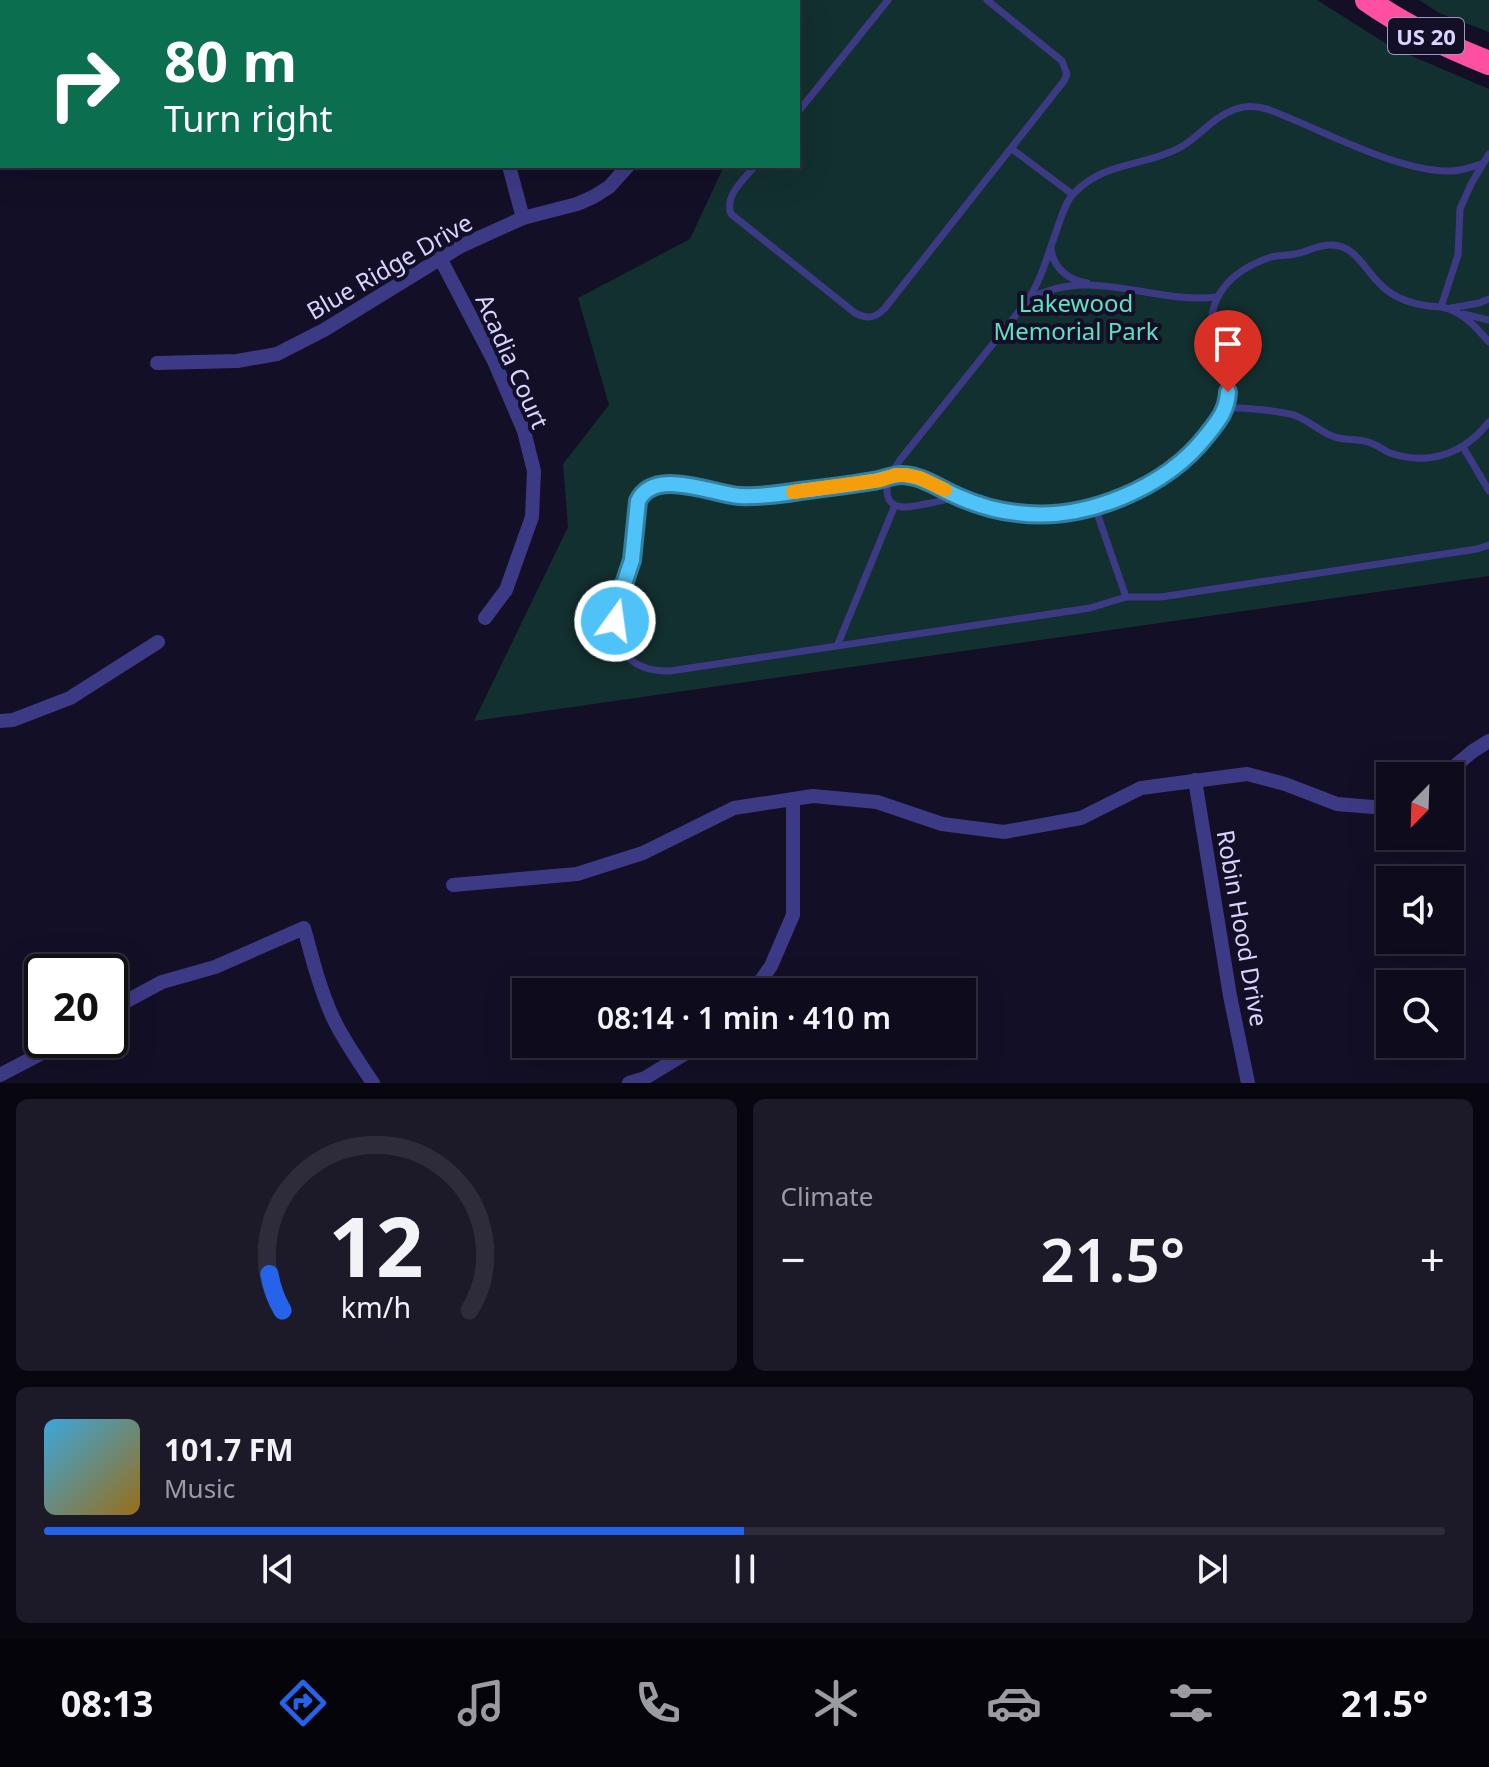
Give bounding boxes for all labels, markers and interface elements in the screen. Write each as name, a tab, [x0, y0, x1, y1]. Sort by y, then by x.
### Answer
road number: US 20	[1388, 18, 1464, 54]
text: 80 m	[164, 22, 297, 98]
icon: right	[32, 32, 136, 136]
text: Turn right	[164, 94, 332, 143]
street label: Blue Ridge Drive	[300, 205, 478, 327]
park label: Lakewood Memorial Park	[994, 286, 1159, 347]
street label: Acadia Court	[469, 288, 558, 434]
pin	[1194, 310, 1262, 392]
icon: arrive	[1206, 322, 1250, 366]
position arrow	[573, 579, 657, 663]
north arrow	[1376, 762, 1464, 850]
map controls	[1376, 762, 1464, 1058]
street label: Robin Hood Drive	[1210, 827, 1276, 1029]
button: sound	[1376, 866, 1464, 954]
speed limit sign: 20	[24, 954, 128, 1058]
button: search	[1376, 970, 1464, 1058]
text: 08:14 · 1 min · 410 m	[597, 997, 891, 1038]
text: Climate	[781, 1178, 873, 1214]
text: 12	[329, 1188, 424, 1301]
text: 21.5°	[1040, 1218, 1185, 1300]
text: −	[781, 1229, 806, 1289]
text: +	[1420, 1229, 1445, 1289]
text: km/h	[341, 1287, 411, 1326]
text: 101.7 FM	[164, 1429, 294, 1470]
text: Music	[164, 1470, 235, 1506]
icon: previous	[256, 1547, 300, 1591]
icon: pause	[723, 1547, 767, 1591]
icon: next	[1190, 1547, 1234, 1591]
icon: directions	[275, 1675, 331, 1731]
icon: music	[453, 1675, 509, 1731]
icon: phone	[630, 1675, 686, 1731]
icon: climate	[808, 1675, 864, 1731]
icon: car	[986, 1675, 1042, 1731]
icon: filters	[1163, 1675, 1219, 1731]
text: 08:13	[61, 1679, 153, 1728]
text: 21.5°	[1341, 1679, 1428, 1728]

